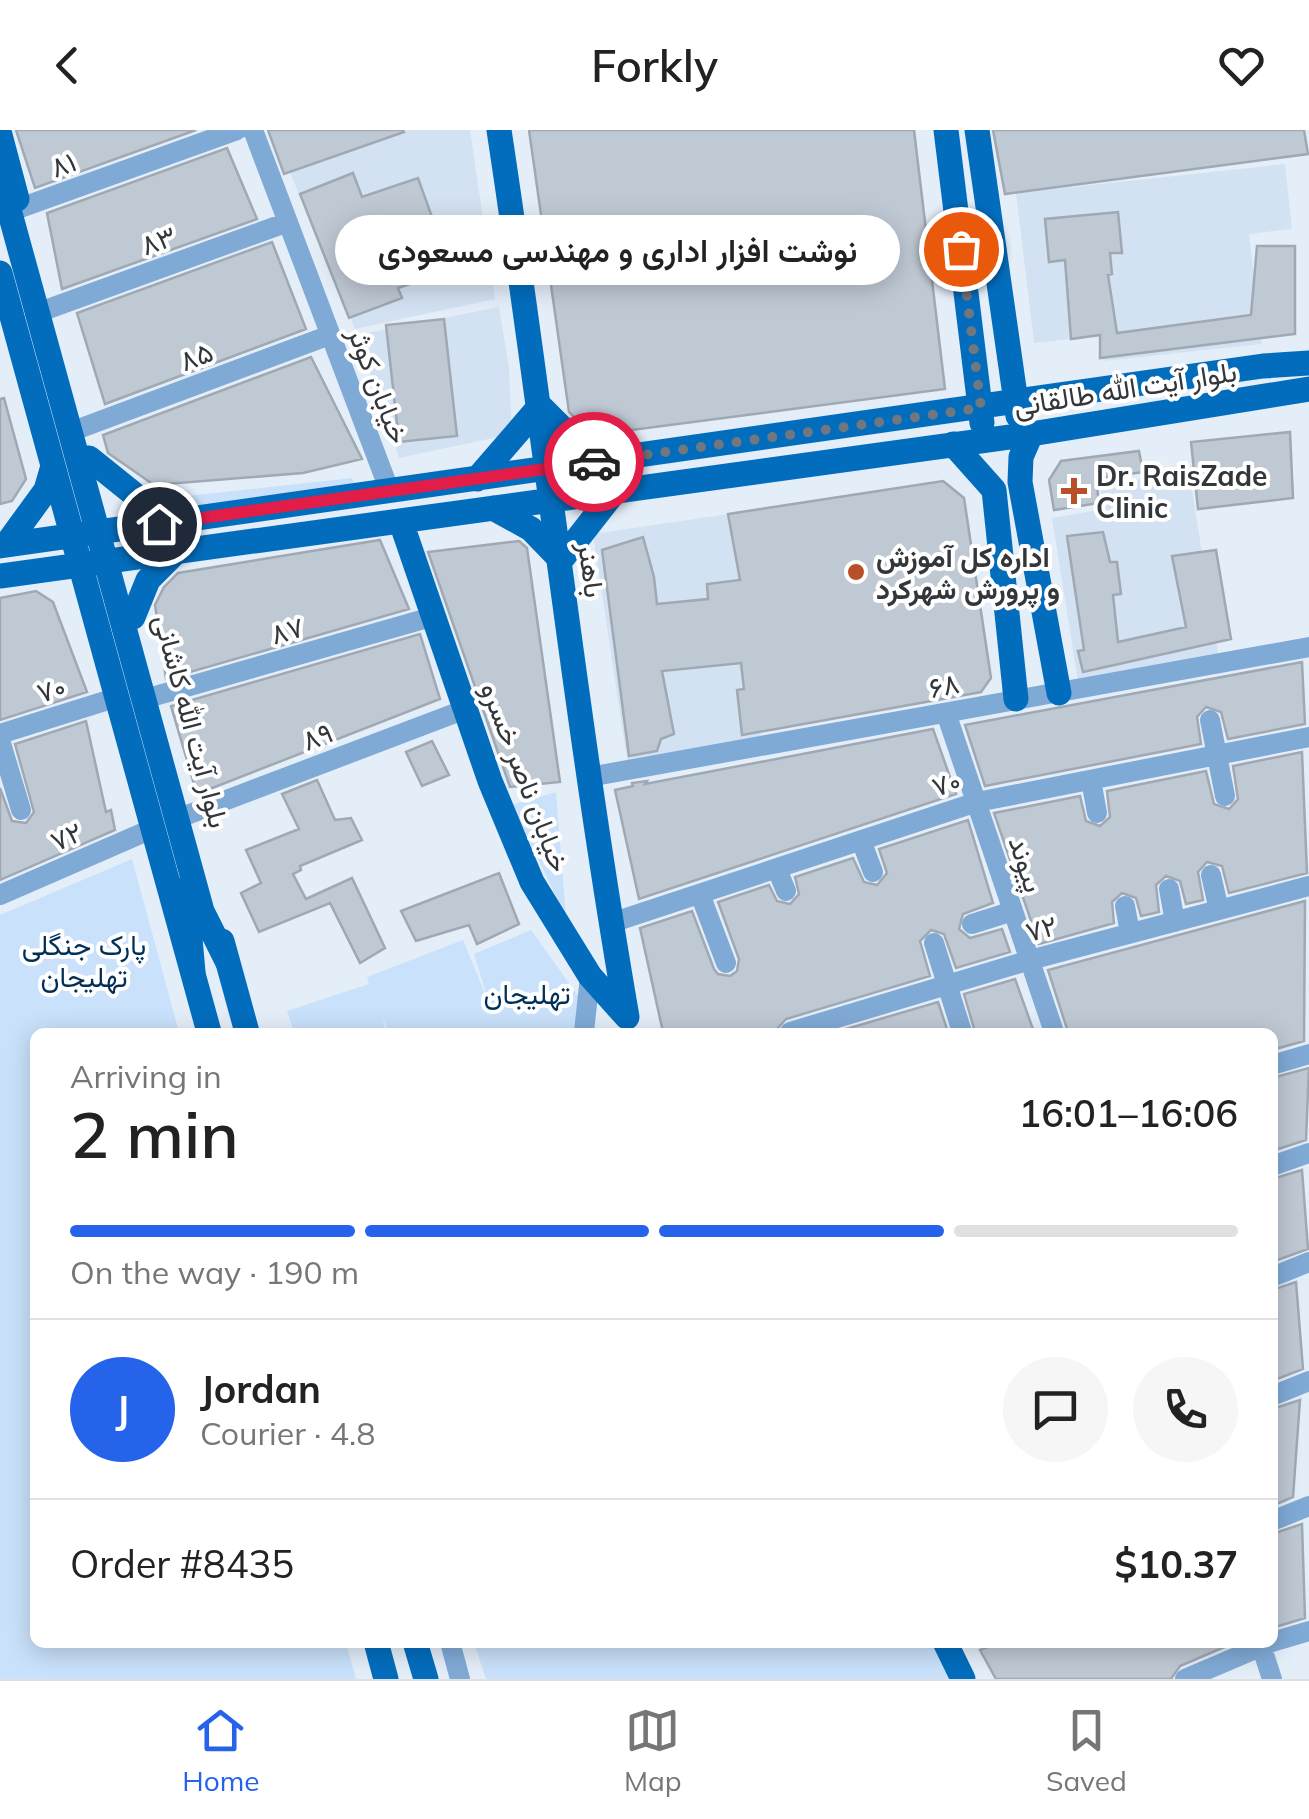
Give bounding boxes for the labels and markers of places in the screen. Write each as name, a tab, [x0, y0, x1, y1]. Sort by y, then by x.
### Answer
pin	[919, 207, 1004, 292]
callout: نوشت افزار اداری و مهندسی مسعودی	[336, 214, 901, 284]
place label: Dr. RaisZade Clinic	[1096, 458, 1267, 525]
marker: Dr. RaisZade Clinic	[1061, 478, 1087, 504]
pin	[117, 482, 202, 567]
place label: اداره کل آموزش و پرورش شهرکرد	[876, 539, 1060, 609]
marker: اداره کل آموزش و پرورش شهرکرد	[845, 561, 867, 583]

